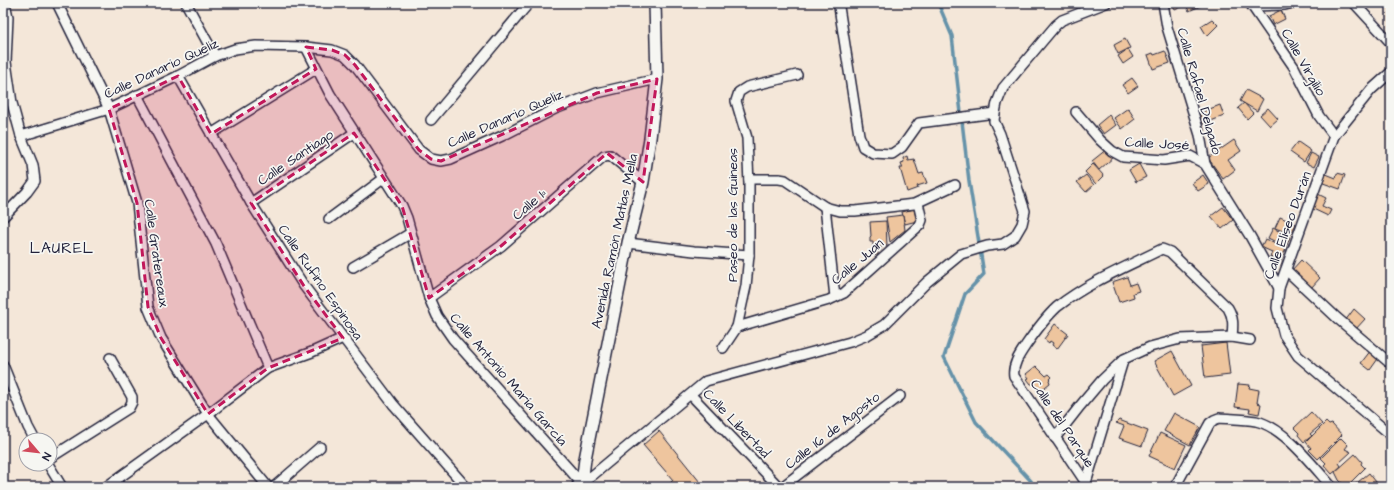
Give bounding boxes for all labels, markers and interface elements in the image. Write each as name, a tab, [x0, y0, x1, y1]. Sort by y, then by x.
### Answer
street label: Calle Virgilio	[1276, 25, 1331, 100]
street label: Calle Rafael Delgado	[1171, 26, 1227, 157]
street label: Calle Danario Queliz	[101, 34, 222, 104]
street label: Calle Danario Queliz	[445, 84, 566, 153]
street label: Calle Santiago	[254, 125, 338, 191]
street label: Calle José	[1124, 132, 1190, 156]
street label: Paseo de las Guineas	[723, 148, 743, 282]
street label: Avenida Ramón Matías Mella	[587, 152, 643, 330]
street label: Calle Eliseo Durán	[1259, 169, 1317, 282]
street label: Calle 1ª	[508, 184, 552, 225]
street label: Calle Gratereaux	[139, 198, 174, 309]
street label: Calle Rufino Espinosa	[273, 221, 368, 344]
street label: Calle Juan	[827, 234, 888, 290]
district label: LAUREL	[30, 238, 94, 259]
street label: Calle Antonio María García	[445, 309, 572, 451]
street label: Calle del Parque	[1025, 375, 1099, 472]
street label: Calle Libertad	[698, 385, 775, 463]
street label: Calle 16 de Agosto	[781, 387, 884, 474]
north arrow	[18, 432, 58, 472]
text: N	[38, 450, 55, 463]

